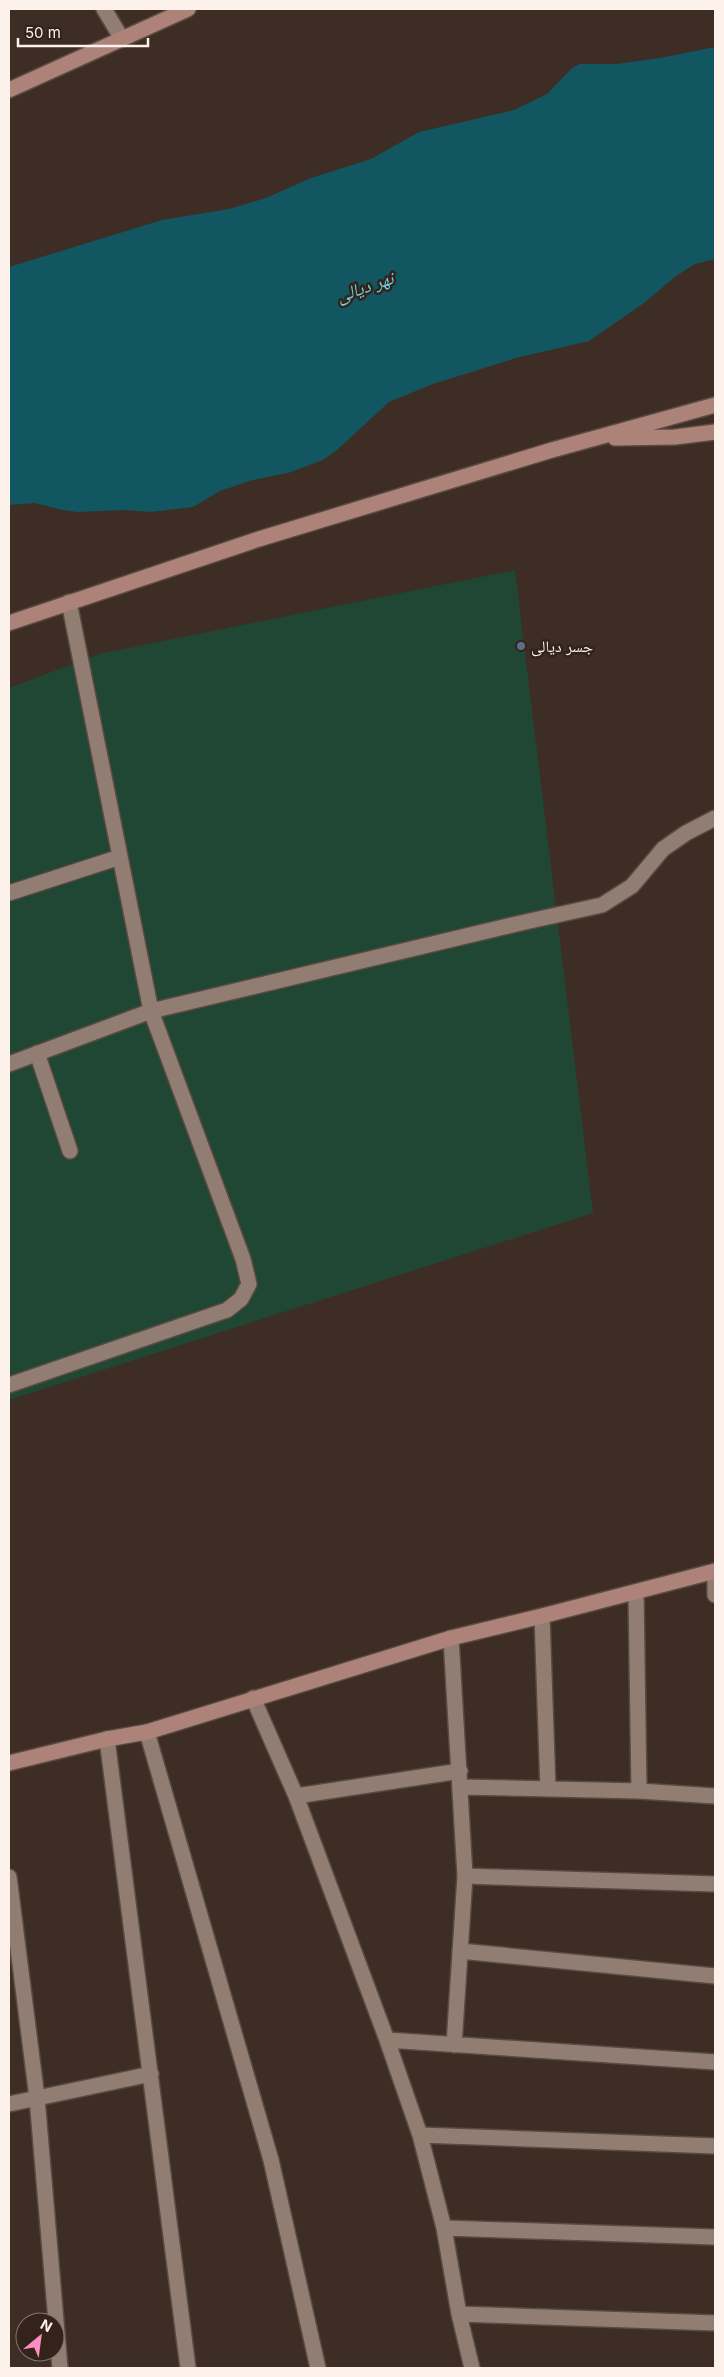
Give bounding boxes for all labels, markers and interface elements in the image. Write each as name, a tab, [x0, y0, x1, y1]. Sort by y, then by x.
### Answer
scale bar	[18, 15, 148, 47]
text: 50 m	[25, 23, 61, 42]
water label: نهر ديالى	[334, 266, 399, 307]
place label: جسر ديالى	[531, 636, 593, 657]
marker: جسر ديالى	[515, 640, 527, 652]
north arrow	[15, 2312, 65, 2362]
text: N	[38, 2315, 55, 2335]

